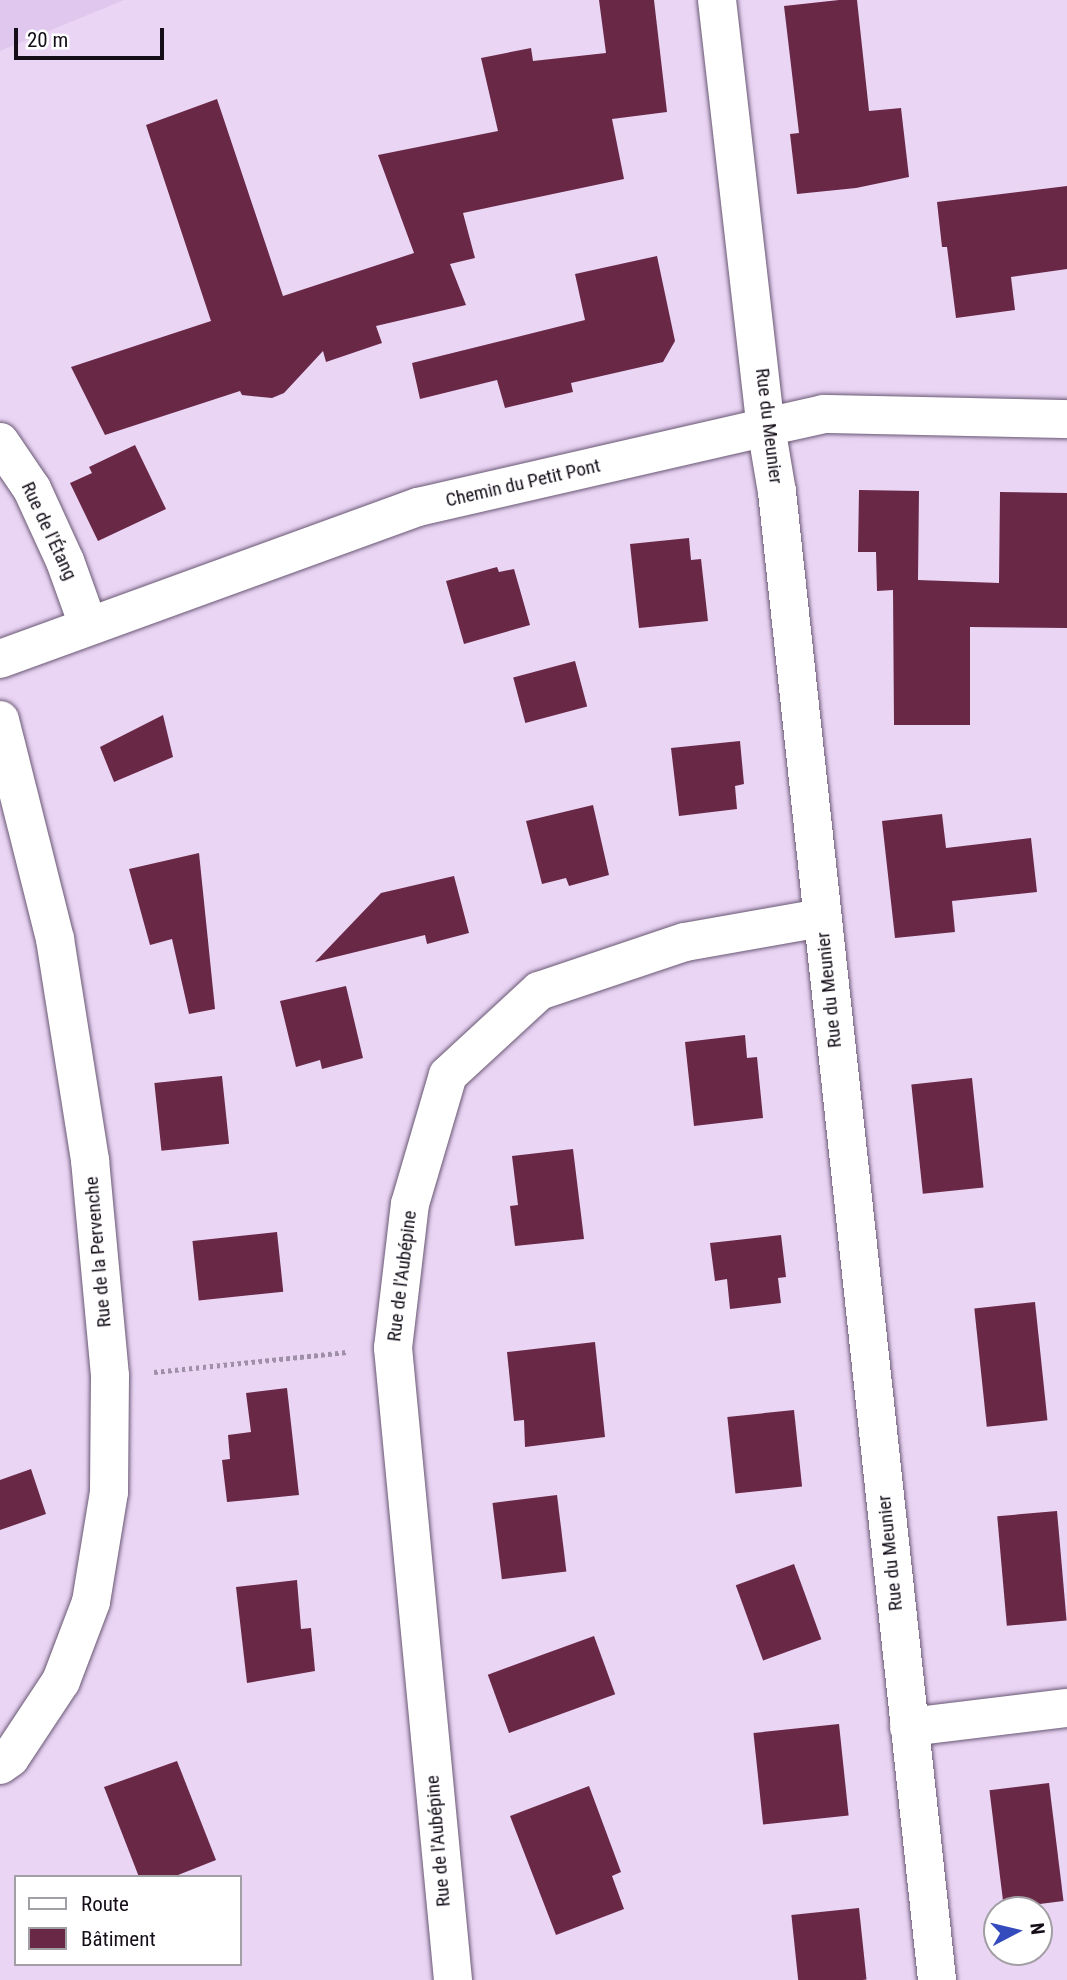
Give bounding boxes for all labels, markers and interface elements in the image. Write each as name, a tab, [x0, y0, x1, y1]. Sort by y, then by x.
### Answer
scale bar	[18, 14, 168, 58]
text: 20 m	[27, 28, 68, 52]
street label: Rue du Meunier	[751, 367, 787, 485]
street label: Chemin du Petit Pont	[443, 454, 603, 512]
street label: Rue de l'Étang	[16, 478, 82, 584]
street label: Rue du Meunier	[812, 931, 846, 1049]
street label: Rue de la Pervenche	[80, 1176, 116, 1328]
street label: Rue de l'Aubépine	[383, 1209, 421, 1343]
street label: Rue du Meunier	[873, 1494, 907, 1612]
street label: Rue de l'Aubépine	[421, 1774, 455, 1908]
legend	[14, 1875, 242, 1966]
text: Route	[81, 1892, 129, 1916]
north arrow	[983, 1896, 1053, 1966]
text: N	[1025, 1921, 1049, 1936]
text: Bâtiment	[81, 1927, 156, 1951]

